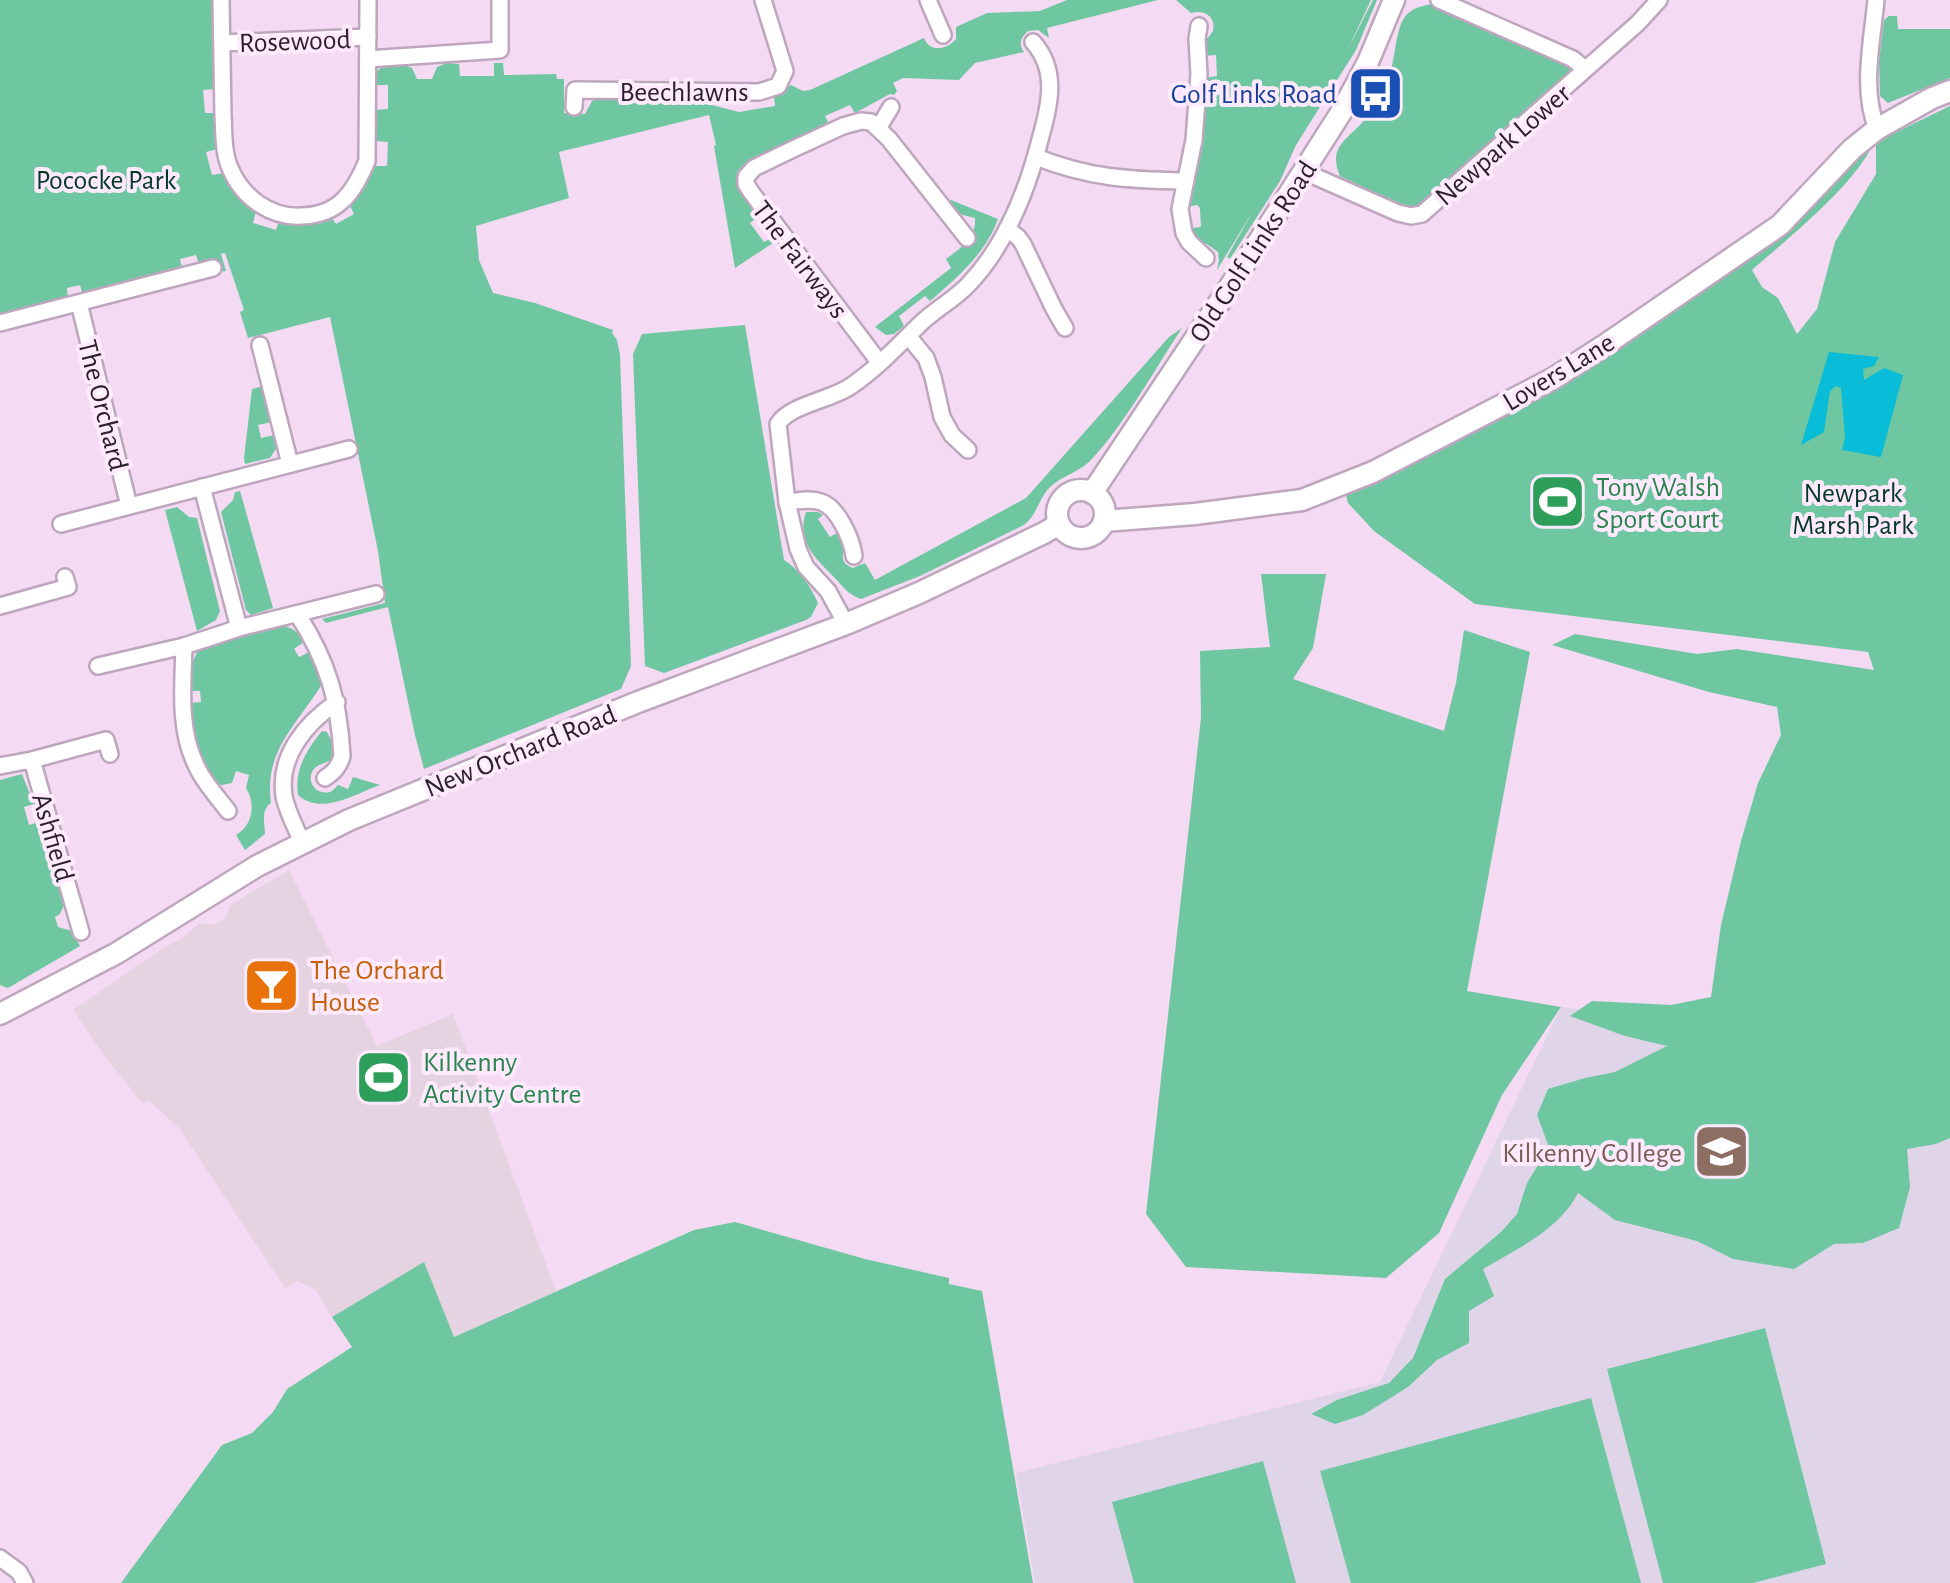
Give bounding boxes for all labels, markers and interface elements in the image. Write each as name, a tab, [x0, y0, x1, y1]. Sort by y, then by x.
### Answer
street label: Rosewood	[239, 26, 352, 58]
bus stop icon: Golf Links Road	[1346, 63, 1406, 123]
street label: Beechlawns	[619, 79, 749, 107]
street label: Newpark Lower	[1430, 80, 1576, 211]
place label: Golf Links Road	[1171, 81, 1337, 109]
street label: Old Golf Links Road	[1185, 156, 1323, 348]
park label: Pococke Park	[36, 167, 177, 195]
street label: The Fairways	[746, 196, 852, 324]
street label: Lovers Lane	[1498, 329, 1620, 417]
street label: The Orchard	[72, 337, 132, 474]
sports icon: Tony Walsh Sport Court	[1527, 472, 1587, 532]
place label: Tony Walsh Sport Court	[1596, 474, 1720, 534]
park label: Newpark Marsh Park	[1792, 480, 1914, 540]
street label: New Orchard Road	[421, 701, 620, 803]
street label: Ashfield	[26, 790, 78, 885]
bar icon: The Orchard House	[241, 955, 301, 1015]
place label: The Orchard House	[310, 957, 444, 1017]
sports icon: Kilkenny Activity Centre	[354, 1047, 414, 1107]
place label: Kilkenny Activity Centre	[423, 1049, 581, 1109]
school or university icon: Kilkenny College	[1691, 1122, 1751, 1182]
place label: Kilkenny College	[1502, 1140, 1682, 1168]

